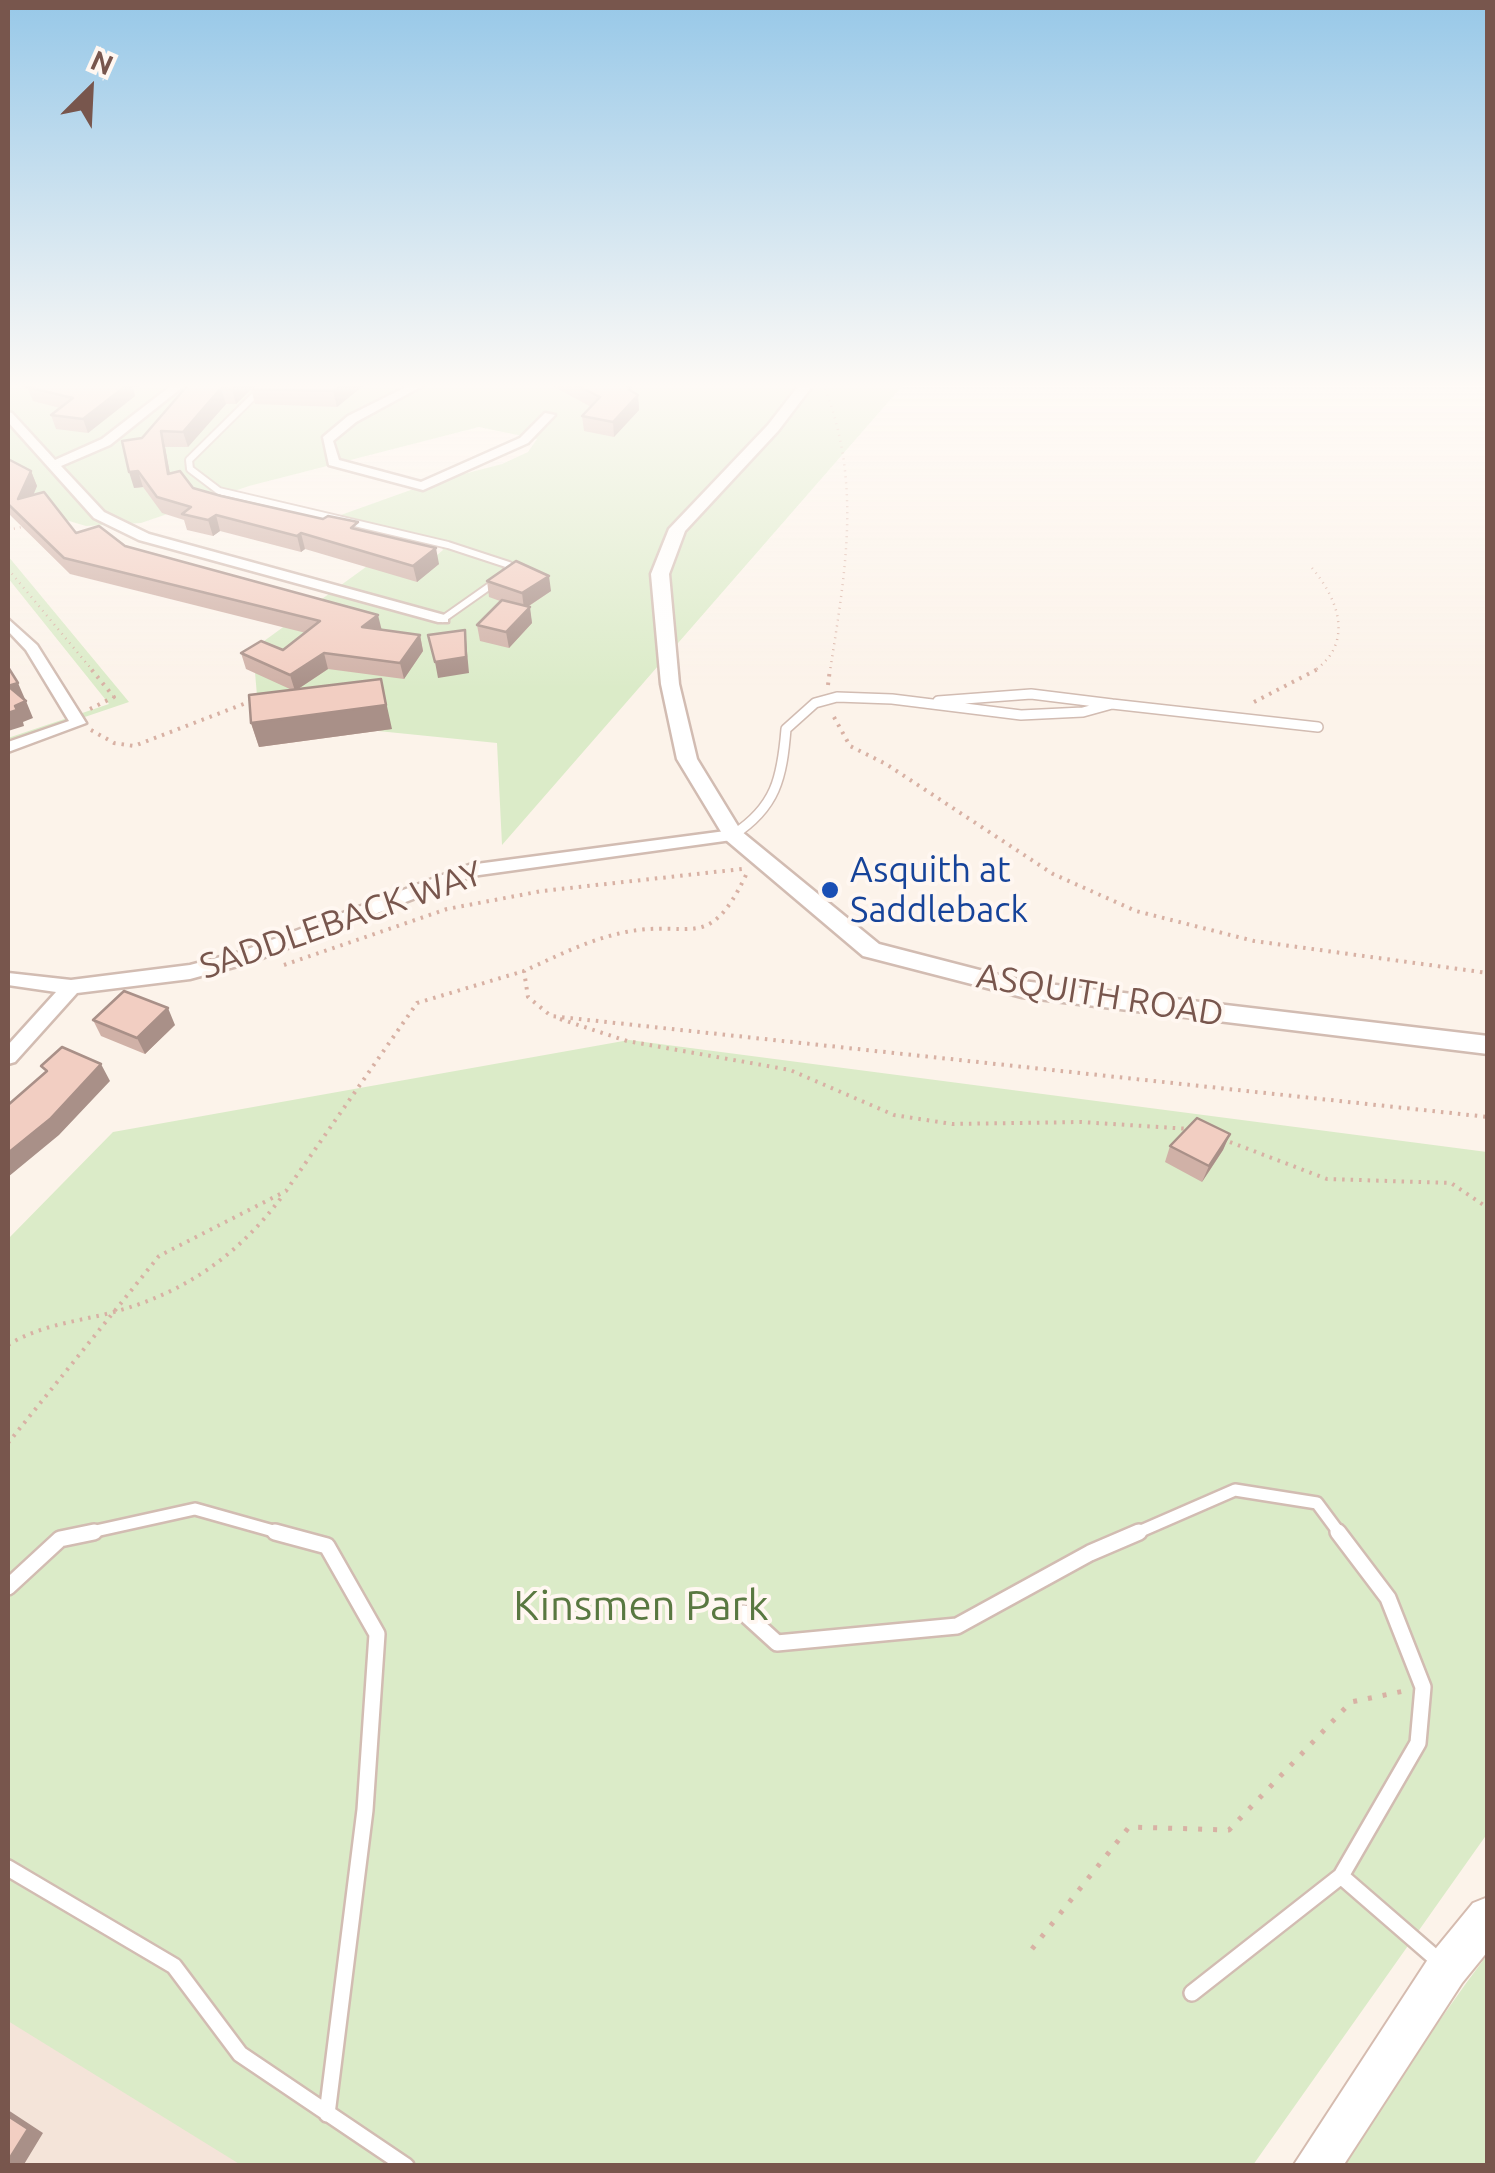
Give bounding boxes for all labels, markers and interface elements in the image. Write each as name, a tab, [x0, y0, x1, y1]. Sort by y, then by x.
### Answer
north arrow	[40, 40, 140, 140]
text: N	[87, 44, 118, 81]
place label: Asquith at Saddleback	[850, 849, 1028, 931]
street label: SADDLEBACK WAY	[194, 852, 488, 988]
marker: Asquith at Saddleback	[819, 879, 841, 901]
street label: ASQUITH ROAD	[973, 955, 1227, 1035]
park label: Kinsmen Park	[513, 1581, 769, 1631]

